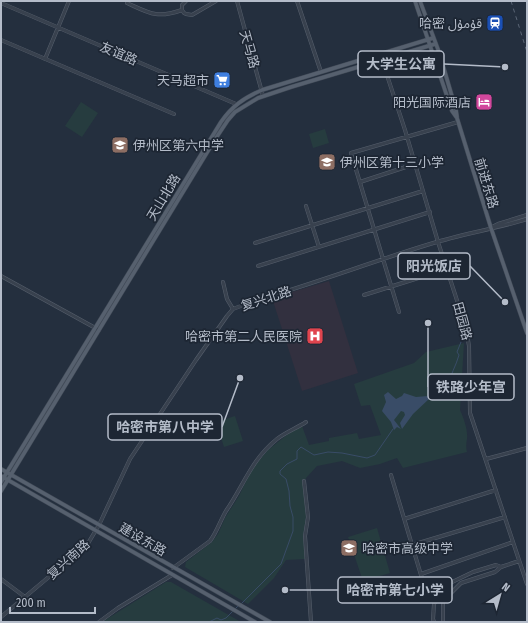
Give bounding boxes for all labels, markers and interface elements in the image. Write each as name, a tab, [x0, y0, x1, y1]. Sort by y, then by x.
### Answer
station icon: 哈密 قۇمۇل	[485, 13, 505, 33]
place label: 哈密 قۇمۇل	[419, 16, 482, 32]
street label: 天马路	[237, 28, 262, 70]
street label: 友谊路	[98, 39, 140, 68]
callout: 大学生公寓	[358, 51, 444, 77]
text: 大学生公寓	[366, 56, 436, 73]
supermarket icon: 天马超市	[212, 70, 232, 90]
place label: 天马超市	[157, 73, 209, 88]
hotel icon: 阳光国际酒店	[474, 92, 494, 112]
place label: 阳光国际酒店	[393, 95, 471, 110]
school or university icon: 伊州区第六中学	[110, 135, 130, 155]
place label: 伊州区第六中学	[133, 138, 224, 153]
school or university icon: 伊州区第十三小学	[317, 152, 337, 172]
place label: 伊州区第十三小学	[340, 155, 444, 170]
street label: 前进东路	[472, 156, 501, 210]
street label: 天山北路	[144, 171, 183, 223]
callout: 阳光饭店	[398, 253, 470, 279]
text: 阳光饭店	[406, 258, 462, 275]
street label: 复兴北路	[239, 283, 293, 314]
street label: 田园路	[450, 300, 475, 342]
hospital icon: 哈密市第二人民医院	[305, 326, 325, 346]
place label: 哈密市第二人民医院	[185, 329, 302, 344]
callout: 铁路少年宫	[428, 374, 514, 400]
text: 铁路少年宫	[436, 379, 506, 396]
callout: 哈密市第八中学	[108, 414, 222, 440]
text: 哈密市第八中学	[116, 419, 214, 436]
street label: 建设东路	[116, 520, 169, 559]
street label: 复兴南路	[44, 536, 93, 582]
school or university icon: 哈密市高级中学	[339, 538, 359, 558]
place label: 哈密市高级中学	[362, 541, 453, 556]
north arrow	[480, 575, 520, 615]
callout: 哈密市第七小学	[338, 577, 452, 603]
text: N	[499, 580, 512, 595]
text: 哈密市第七小学	[346, 582, 444, 599]
scale bar	[10, 589, 95, 615]
text: 200 m	[16, 596, 46, 610]

